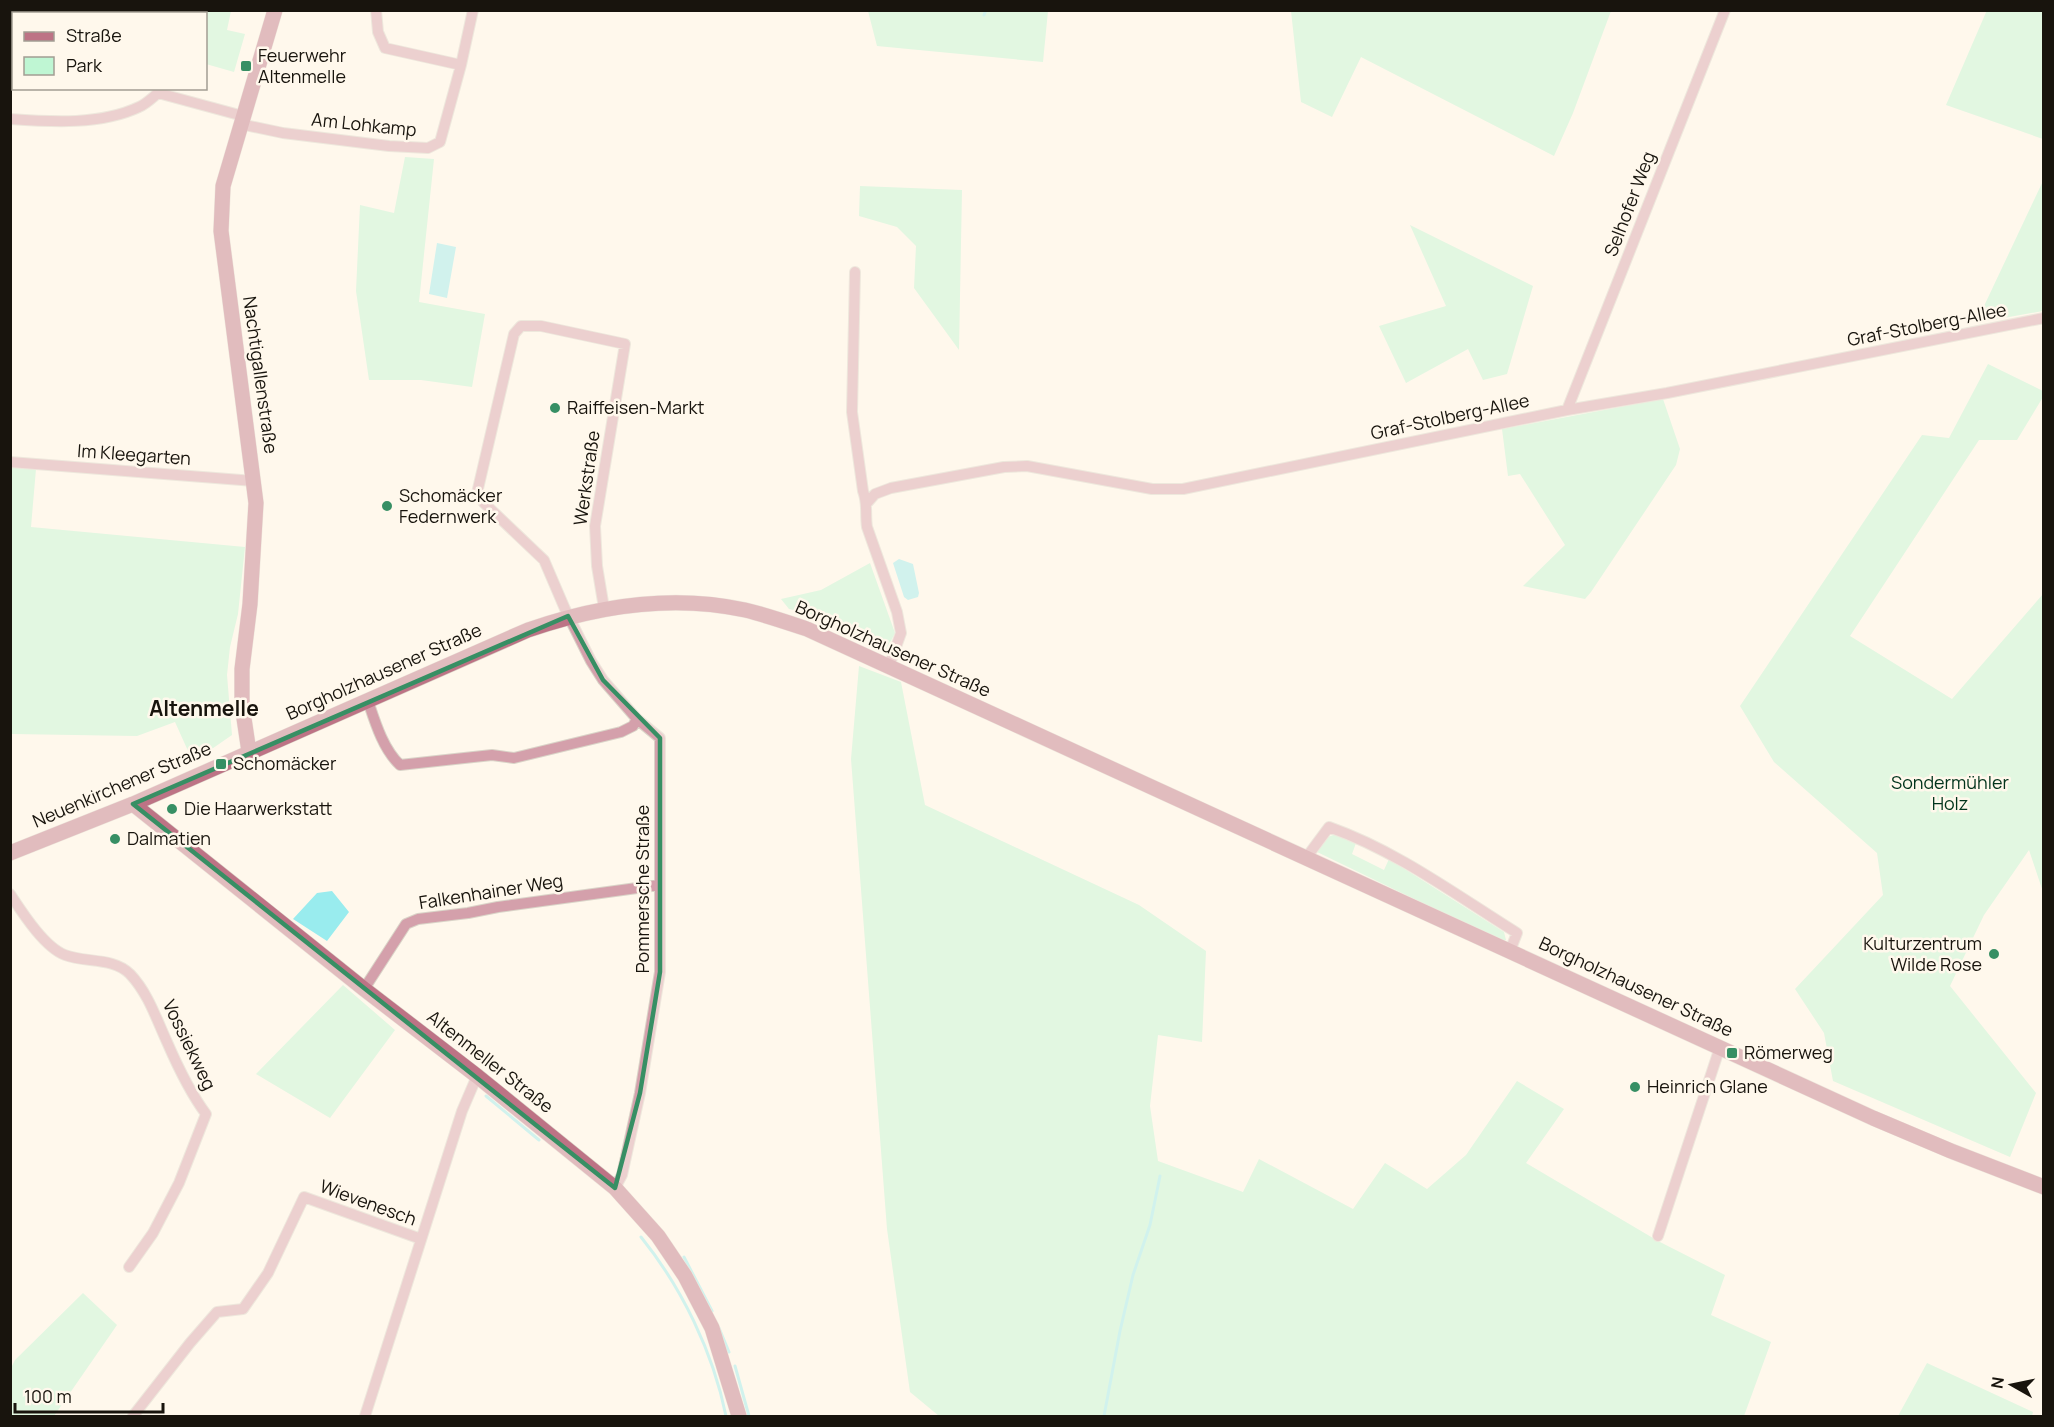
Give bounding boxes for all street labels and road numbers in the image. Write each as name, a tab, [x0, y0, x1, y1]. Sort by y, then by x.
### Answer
street label: Am Lohkamp	[310, 107, 418, 141]
street label: Selhofer Weg	[1598, 148, 1660, 260]
street label: Nachtigallenstraße	[238, 295, 284, 455]
street label: Graf-Stolberg-Allee	[1845, 297, 2008, 351]
street label: Graf-Stolberg-Allee	[1368, 387, 1531, 445]
street label: Werkstraße	[567, 429, 605, 527]
street label: Im Kleegarten	[76, 438, 192, 470]
street label: Borgholzhausener Straße	[792, 594, 995, 702]
street label: Borgholzhausener Straße	[282, 617, 485, 725]
street label: Neuenkirchener Straße	[29, 736, 215, 833]
street label: Pommersche Straße	[630, 805, 654, 973]
street label: Falkenhainer Weg	[417, 868, 565, 914]
street label: Borgholzhausener Straße	[1535, 931, 1737, 1042]
street label: Vossiekweg	[158, 995, 222, 1094]
street label: Altenmeller Straße	[423, 1004, 559, 1118]
street label: Wievenesch	[317, 1173, 420, 1231]

